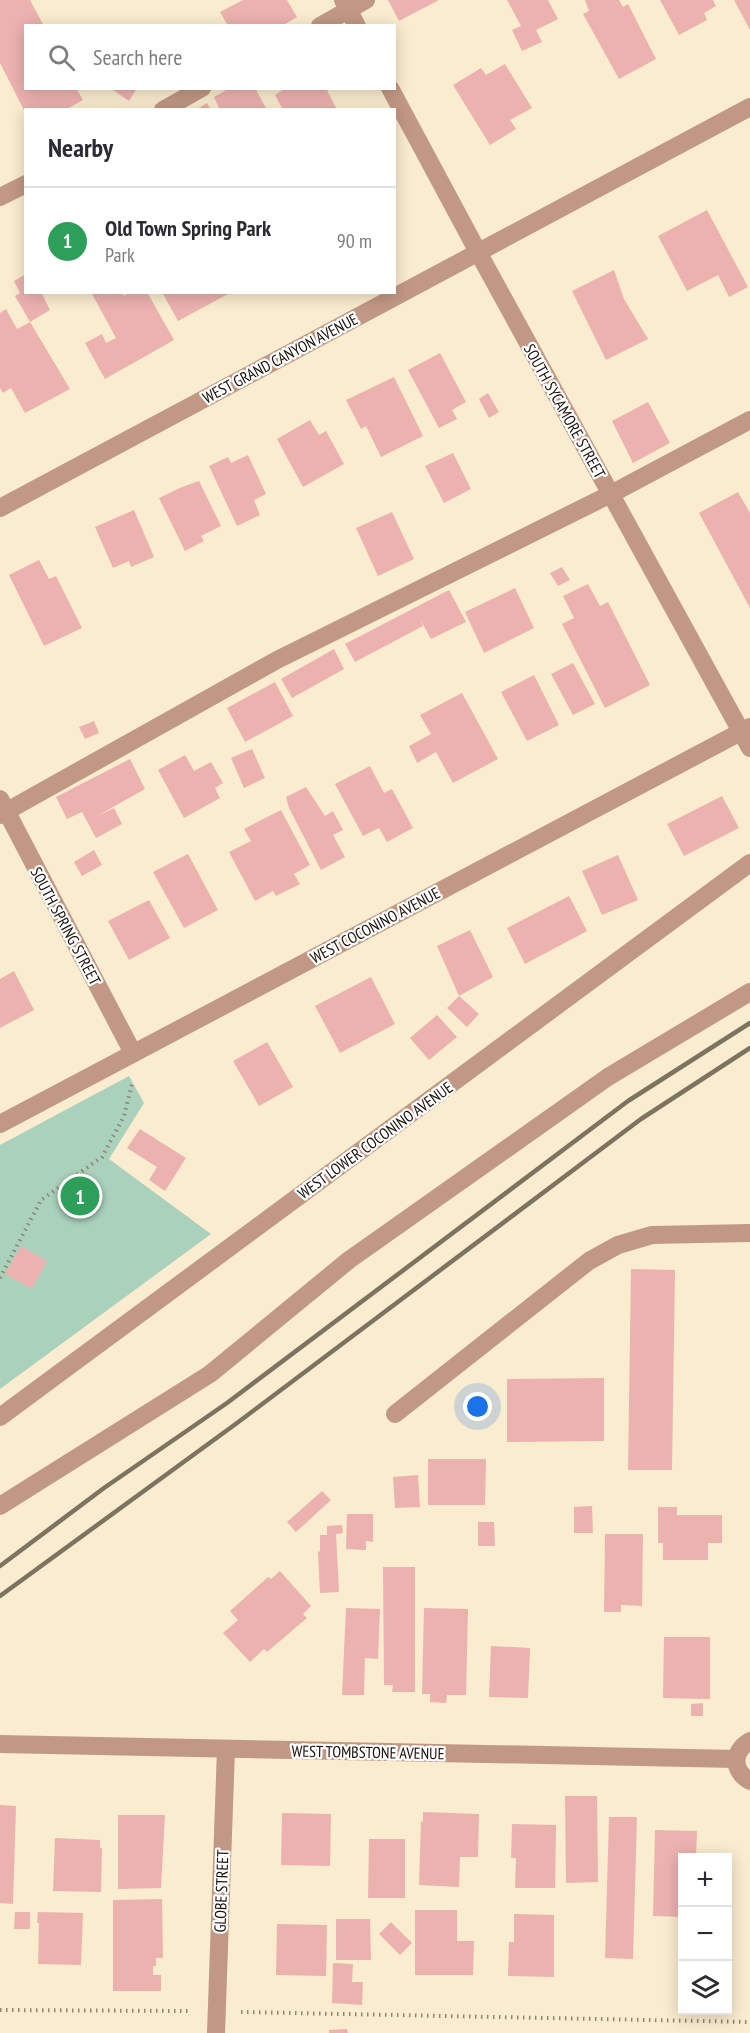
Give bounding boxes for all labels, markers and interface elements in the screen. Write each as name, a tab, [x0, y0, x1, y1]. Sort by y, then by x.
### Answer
search box	[24, 24, 396, 90]
icon: search	[45, 41, 78, 74]
text: Search here	[93, 43, 182, 71]
text: Nearby	[48, 131, 113, 164]
text: Old Town Spring Park	[105, 214, 271, 242]
text: 1	[63, 228, 72, 254]
text: 90 m	[337, 228, 372, 254]
text: Park	[105, 242, 135, 268]
street label: WEST GRAND CANYON AVENUE	[199, 309, 361, 407]
street label: SOUTH SYCAMORE STREET	[520, 340, 610, 482]
street label: SOUTH SPRING STREET	[26, 863, 106, 989]
street label: WEST COCONINO AVENUE	[307, 882, 443, 968]
street label: WEST LOWER COCONINO AVENUE	[294, 1077, 456, 1203]
pin: 1	[60, 1174, 100, 1218]
your location	[463, 1392, 492, 1421]
street label: WEST TOMBSTONE AVENUE	[291, 1741, 445, 1763]
street label: GLOBE STREET	[210, 1849, 232, 1933]
map controls	[678, 1853, 732, 2015]
button: +	[678, 1853, 732, 1907]
button: −	[678, 1907, 732, 1961]
button: layers	[678, 1961, 732, 2015]

